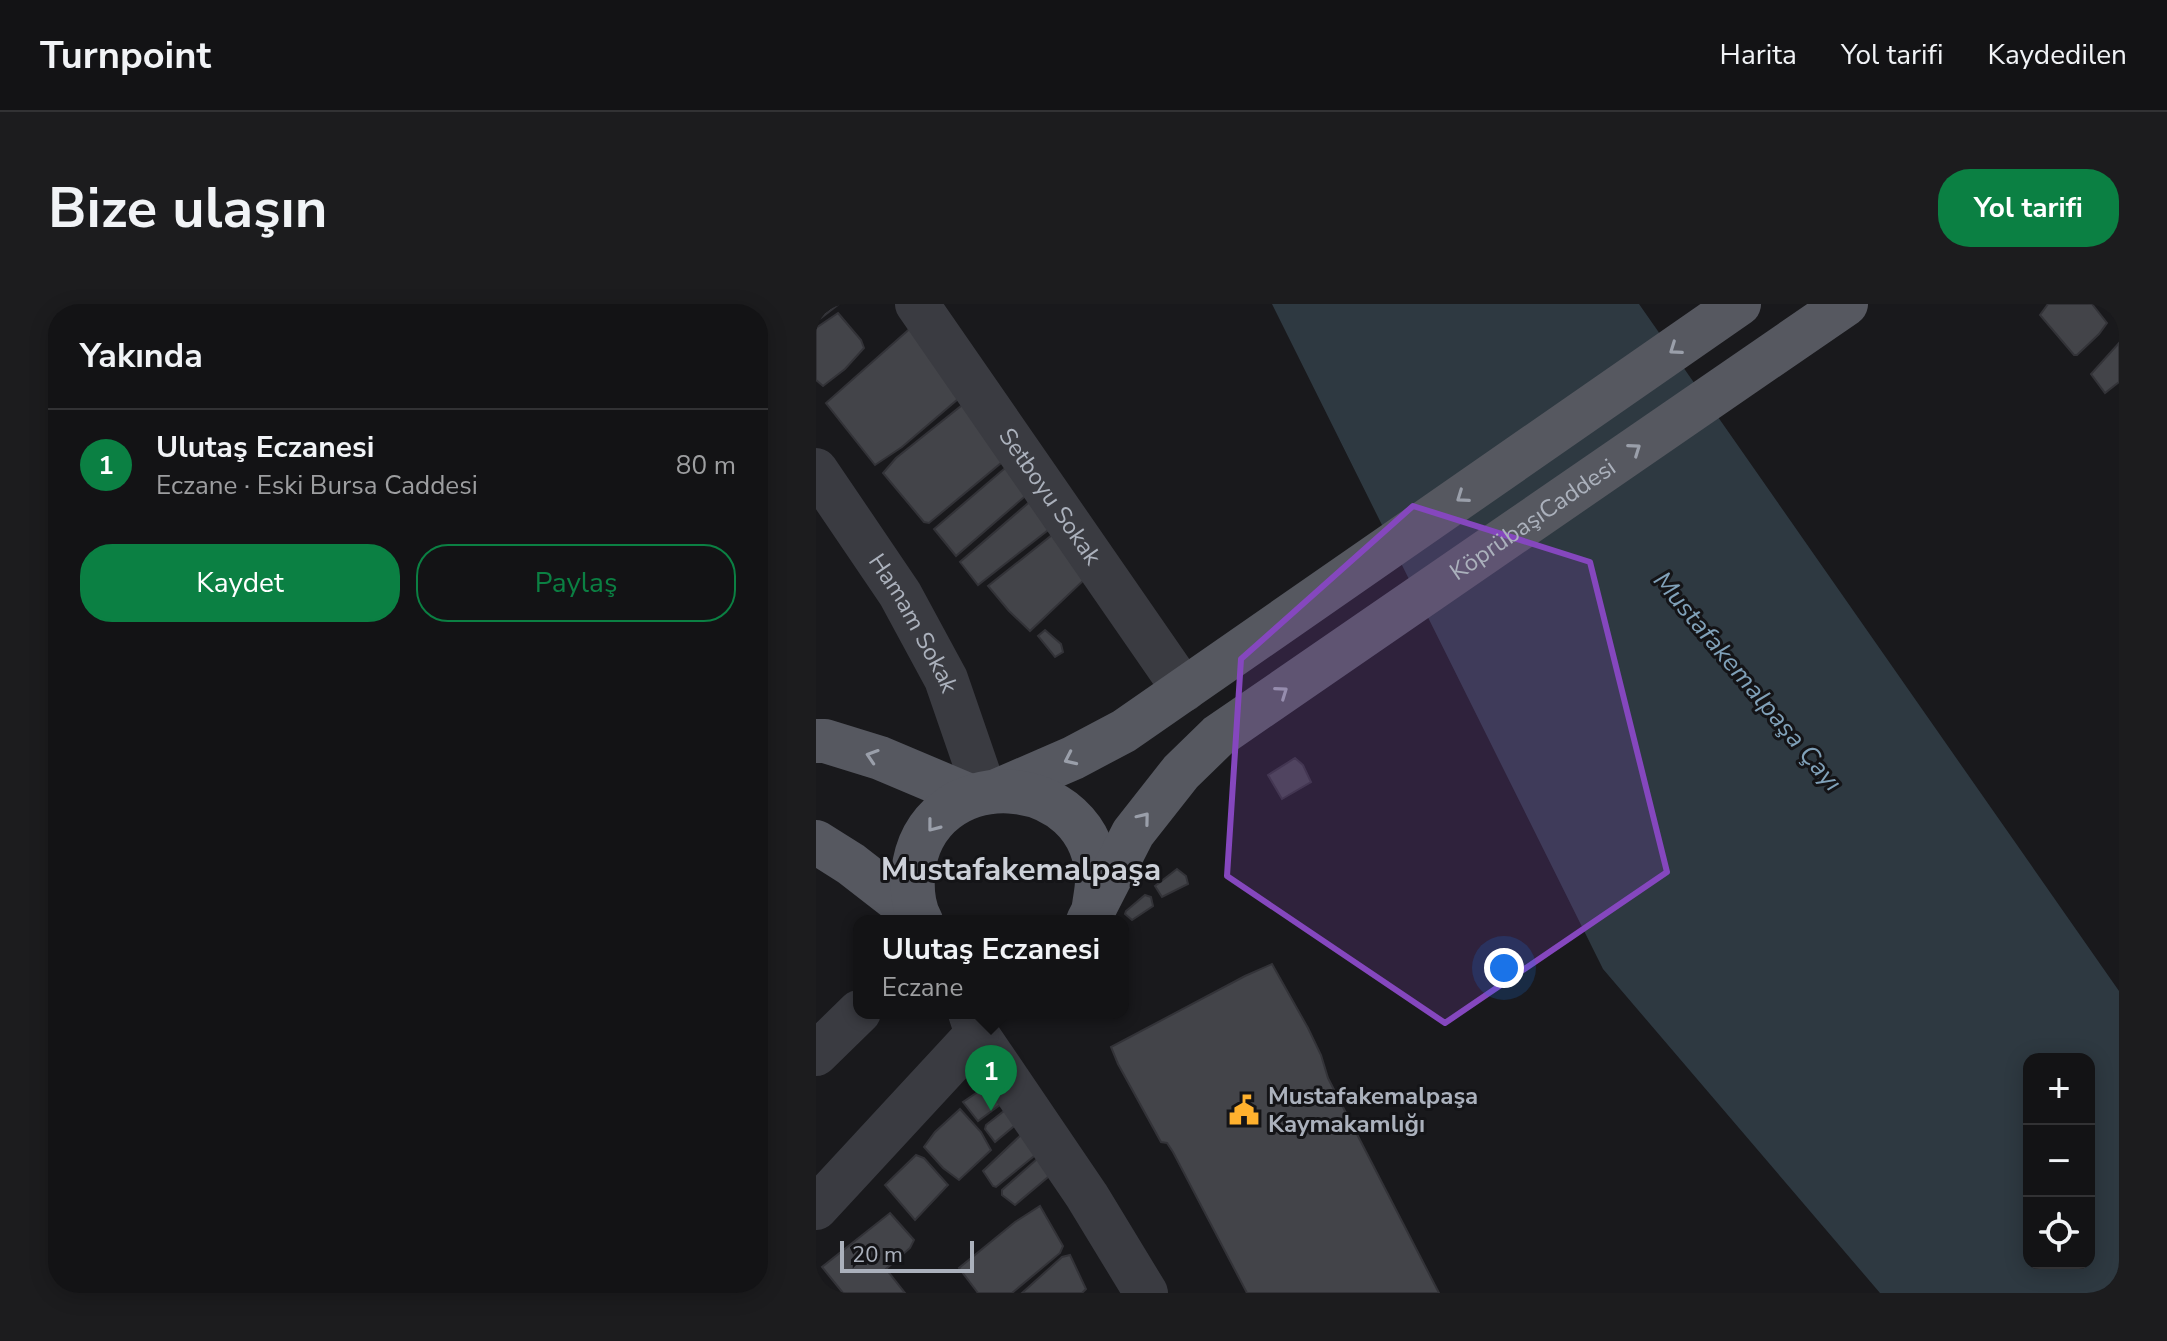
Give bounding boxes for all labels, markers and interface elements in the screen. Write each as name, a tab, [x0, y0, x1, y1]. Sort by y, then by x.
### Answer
text: Turnpoint	[40, 30, 211, 81]
text: Harita	[1720, 36, 1797, 74]
text: Yol tarifi	[1841, 36, 1943, 74]
text: Kaydedilen	[1987, 36, 2127, 74]
button: Yol tarifi	[1938, 169, 2119, 247]
text: Bize ulaşın	[48, 170, 328, 247]
text: Yakında	[80, 333, 203, 379]
one-way arrow	[1669, 339, 1683, 354]
street label: Setboyu Sokak	[991, 422, 1109, 572]
text: Ulutaş Eczanesi	[156, 427, 374, 468]
one-way arrow	[1626, 444, 1641, 459]
text: 1	[98, 448, 114, 483]
text: 80 m	[676, 448, 736, 483]
street label: KöprübaşıCaddesi	[1443, 451, 1622, 588]
text: Eczane · Eski Bursa Caddesi	[156, 468, 478, 503]
one-way arrow	[1456, 487, 1470, 502]
button: Kaydet	[80, 544, 400, 622]
button: Paylaş	[416, 544, 736, 622]
street label: Hamam Sokak	[861, 547, 966, 698]
water label: Mustafakemalpaşa Çayı	[1645, 564, 1850, 799]
one-way arrow	[1274, 687, 1288, 702]
one-way arrow	[866, 749, 880, 765]
one-way arrow	[1063, 749, 1078, 765]
one-way arrow	[1135, 812, 1149, 827]
one-way arrow	[928, 817, 943, 831]
district label: Mustafakemalpaşa	[881, 848, 1161, 891]
popup	[853, 915, 1129, 1019]
text: Ulutaş Eczanesi	[882, 929, 1100, 970]
your location	[1484, 948, 1524, 988]
text: Eczane	[882, 970, 963, 1005]
pin: 1	[965, 1045, 1017, 1111]
map controls	[2023, 1053, 2095, 1269]
button: +	[2023, 1053, 2095, 1125]
place label: Mustafakemalpaşa Kaymakamlığı	[1268, 1080, 1478, 1140]
public building icon: Mustafakemalpaşa Kaymakamlığı	[1227, 1093, 1261, 1127]
button: −	[2023, 1125, 2095, 1197]
button: locate	[2023, 1197, 2095, 1269]
scale bar	[840, 1237, 974, 1273]
text: 20 m	[852, 1240, 903, 1270]

